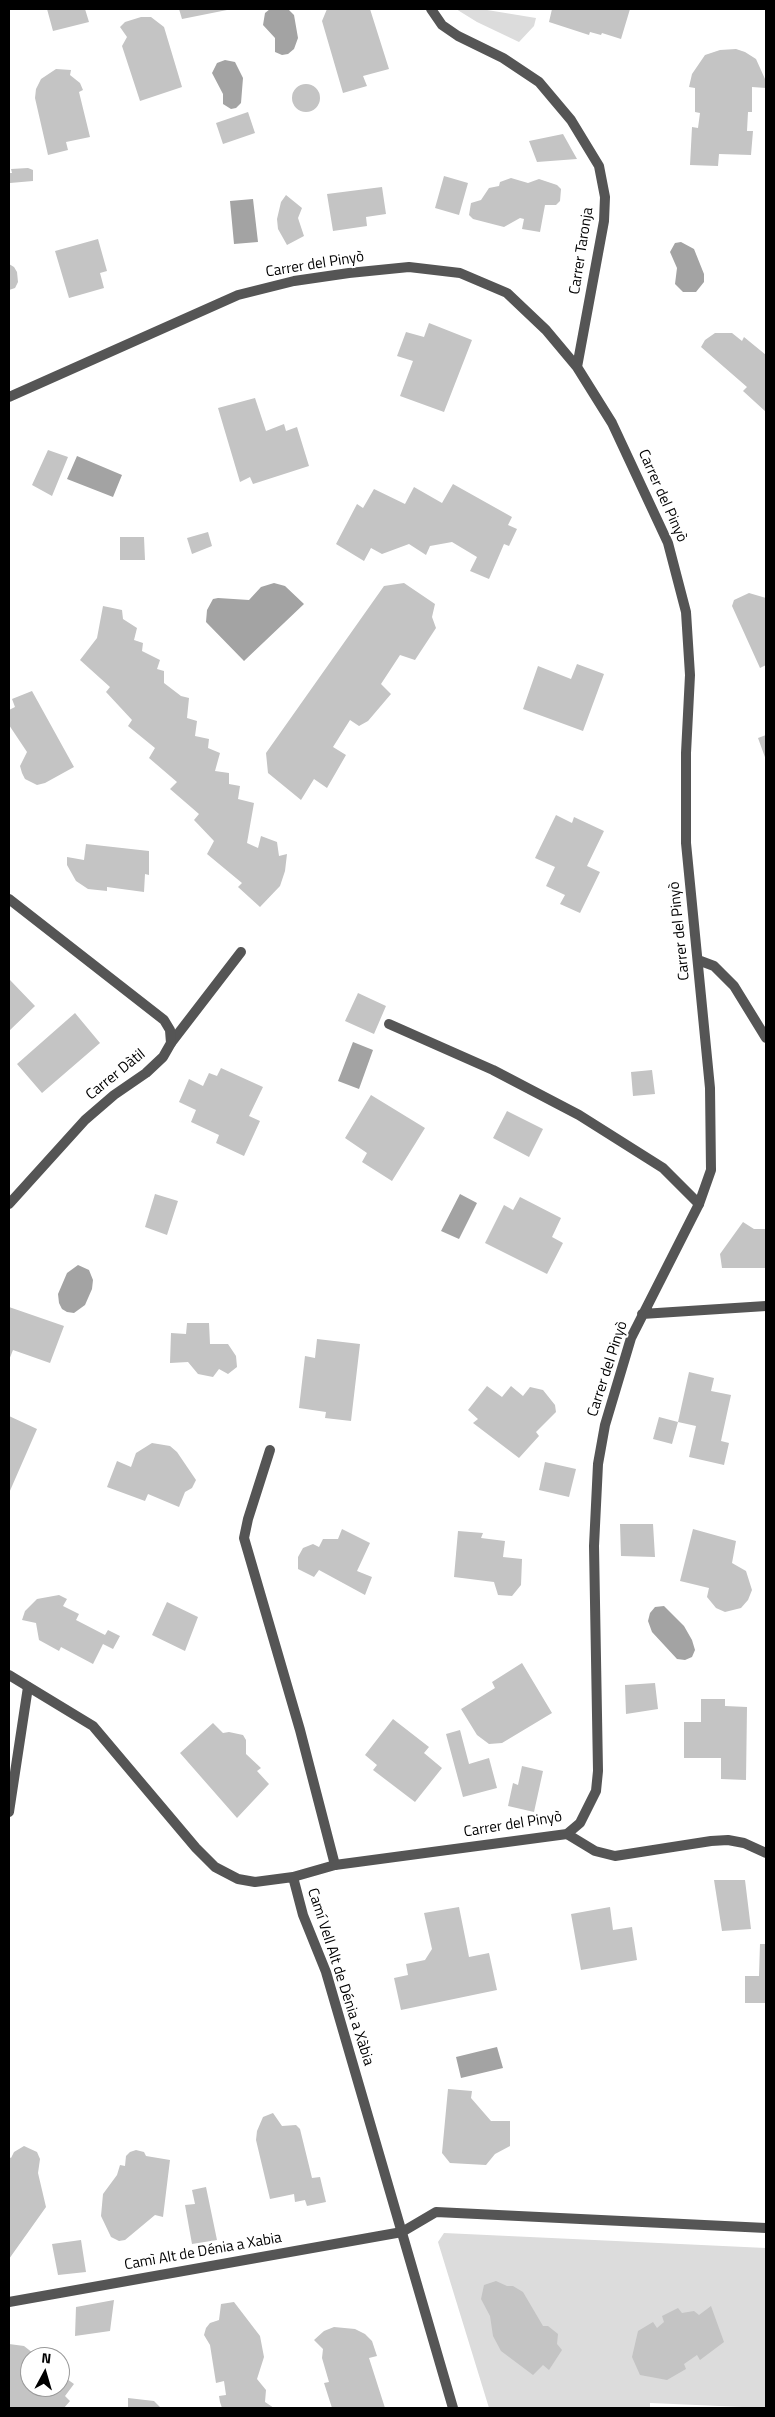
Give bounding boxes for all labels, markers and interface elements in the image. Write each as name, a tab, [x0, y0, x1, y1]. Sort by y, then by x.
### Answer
street label: Carrer Taronja	[566, 206, 598, 296]
street label: Carrer del Pinyò	[264, 248, 366, 282]
street label: Carrer del Pinyò	[634, 447, 690, 545]
street label: Carrer del Pinyò	[666, 881, 694, 981]
street label: Carrer Dàtil	[83, 1046, 149, 1104]
street label: Carrer del Pinyò	[584, 1319, 632, 1419]
street label: Carrer del Pinyò	[462, 1808, 564, 1842]
street label: Camí Vell Alt de Dénia a Xàbia	[303, 1886, 377, 2068]
street label: Camì Alt de Dénia a Xabia	[123, 2229, 283, 2275]
north arrow	[20, 2347, 70, 2397]
text: N	[41, 2347, 52, 2369]

